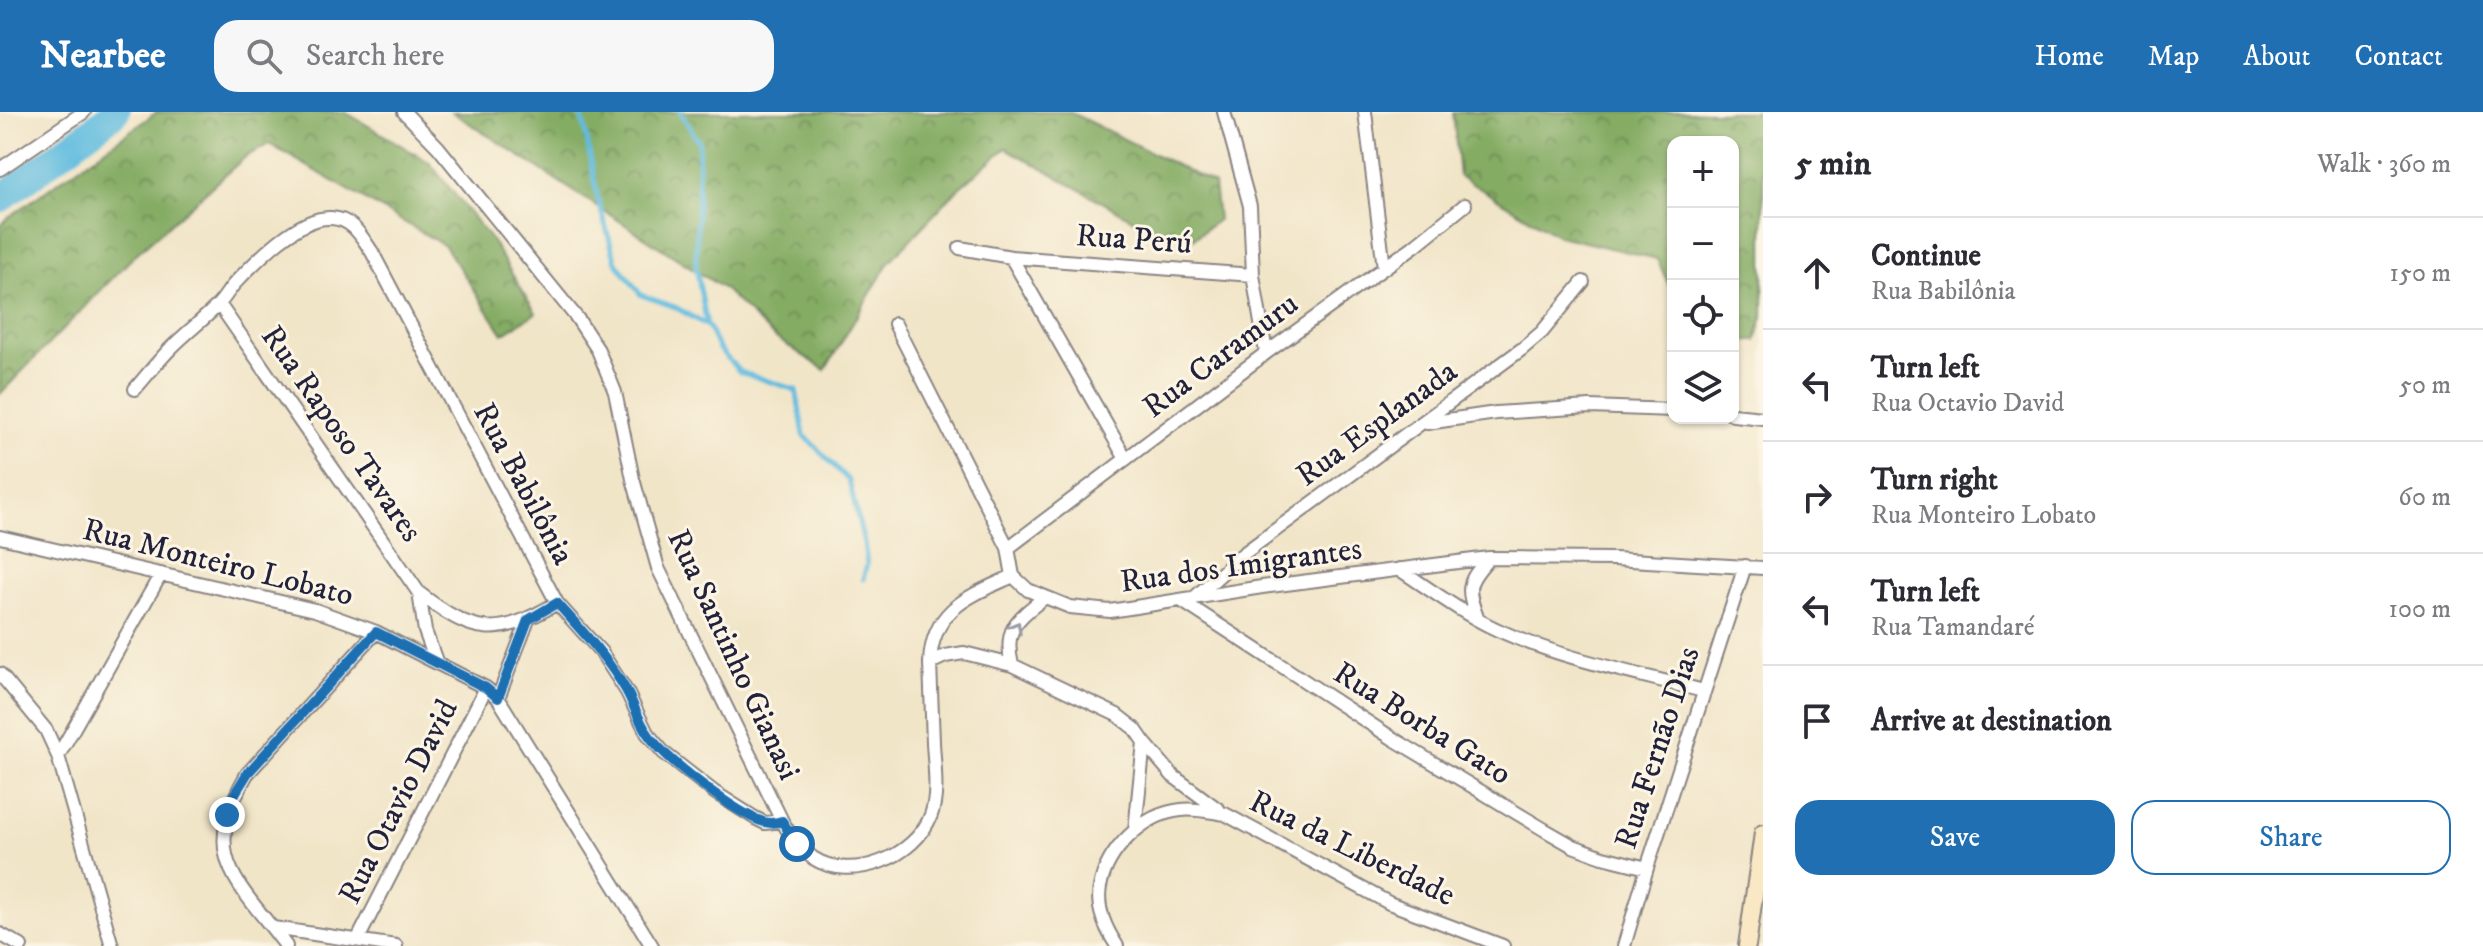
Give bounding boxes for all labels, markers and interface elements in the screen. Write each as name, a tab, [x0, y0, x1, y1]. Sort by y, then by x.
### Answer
search box	[214, 20, 774, 92]
text: Nearbee	[40, 32, 166, 80]
icon: search	[242, 34, 286, 78]
text: Search here	[306, 38, 444, 75]
text: Home	[2035, 39, 2104, 74]
text: Map	[2148, 39, 2199, 74]
text: About	[2243, 39, 2310, 74]
text: Contact	[2354, 39, 2443, 74]
map controls	[1667, 136, 1739, 424]
button: +	[1667, 136, 1739, 208]
text: 5 min	[1795, 143, 1871, 185]
text: Walk · 360 m	[2317, 148, 2451, 181]
button: −	[1667, 208, 1739, 280]
street label: Rua Perú	[1075, 216, 1193, 264]
text: Continue	[1871, 238, 1981, 275]
icon: ahead	[1795, 251, 1839, 295]
text: 150 m	[2390, 257, 2451, 290]
text: Rua Babilônia	[1871, 275, 2016, 308]
button: locate	[1667, 280, 1739, 352]
street label: Rua Caramuru	[1135, 285, 1307, 427]
street label: Rua Raposo Tavares	[251, 318, 431, 550]
text: Turn left	[1871, 350, 1980, 387]
street label: Rua Esplanada	[1289, 352, 1466, 496]
button: layers	[1667, 352, 1739, 424]
icon: left	[1795, 363, 1839, 407]
text: 50 m	[2399, 369, 2451, 402]
text: Rua Octavio David	[1871, 387, 2064, 420]
street label: Rua Babilônia	[464, 396, 583, 572]
text: Turn right	[1871, 462, 1998, 499]
icon: right	[1795, 475, 1839, 519]
text: 60 m	[2398, 481, 2451, 514]
text: Rua Monteiro Lobato	[1871, 499, 2096, 532]
street label: Rua Monteiro Lobato	[79, 510, 357, 616]
street label: Rua Santinho Gianasi	[657, 523, 809, 787]
street label: Rua dos Imigrantes	[1118, 529, 1364, 603]
text: Turn left	[1871, 574, 1980, 611]
icon: left	[1795, 587, 1839, 631]
text: 100 m	[2388, 593, 2451, 626]
text: Rua Tamandaré	[1871, 611, 2034, 644]
one-way arrow	[1006, 621, 1021, 635]
street label: Rua Fernão Dias	[1606, 642, 1710, 854]
street label: Rua Borba Gato	[1326, 654, 1518, 794]
street label: Rua Otavio David	[330, 693, 468, 911]
icon: arrive	[1795, 699, 1839, 743]
text: Arrive at destination	[1871, 703, 2112, 740]
street label: Rua da Liberdade	[1243, 782, 1461, 916]
route end	[209, 797, 245, 833]
button: Save	[1795, 800, 2115, 875]
button: Share	[2131, 800, 2451, 875]
route start	[779, 826, 815, 862]

